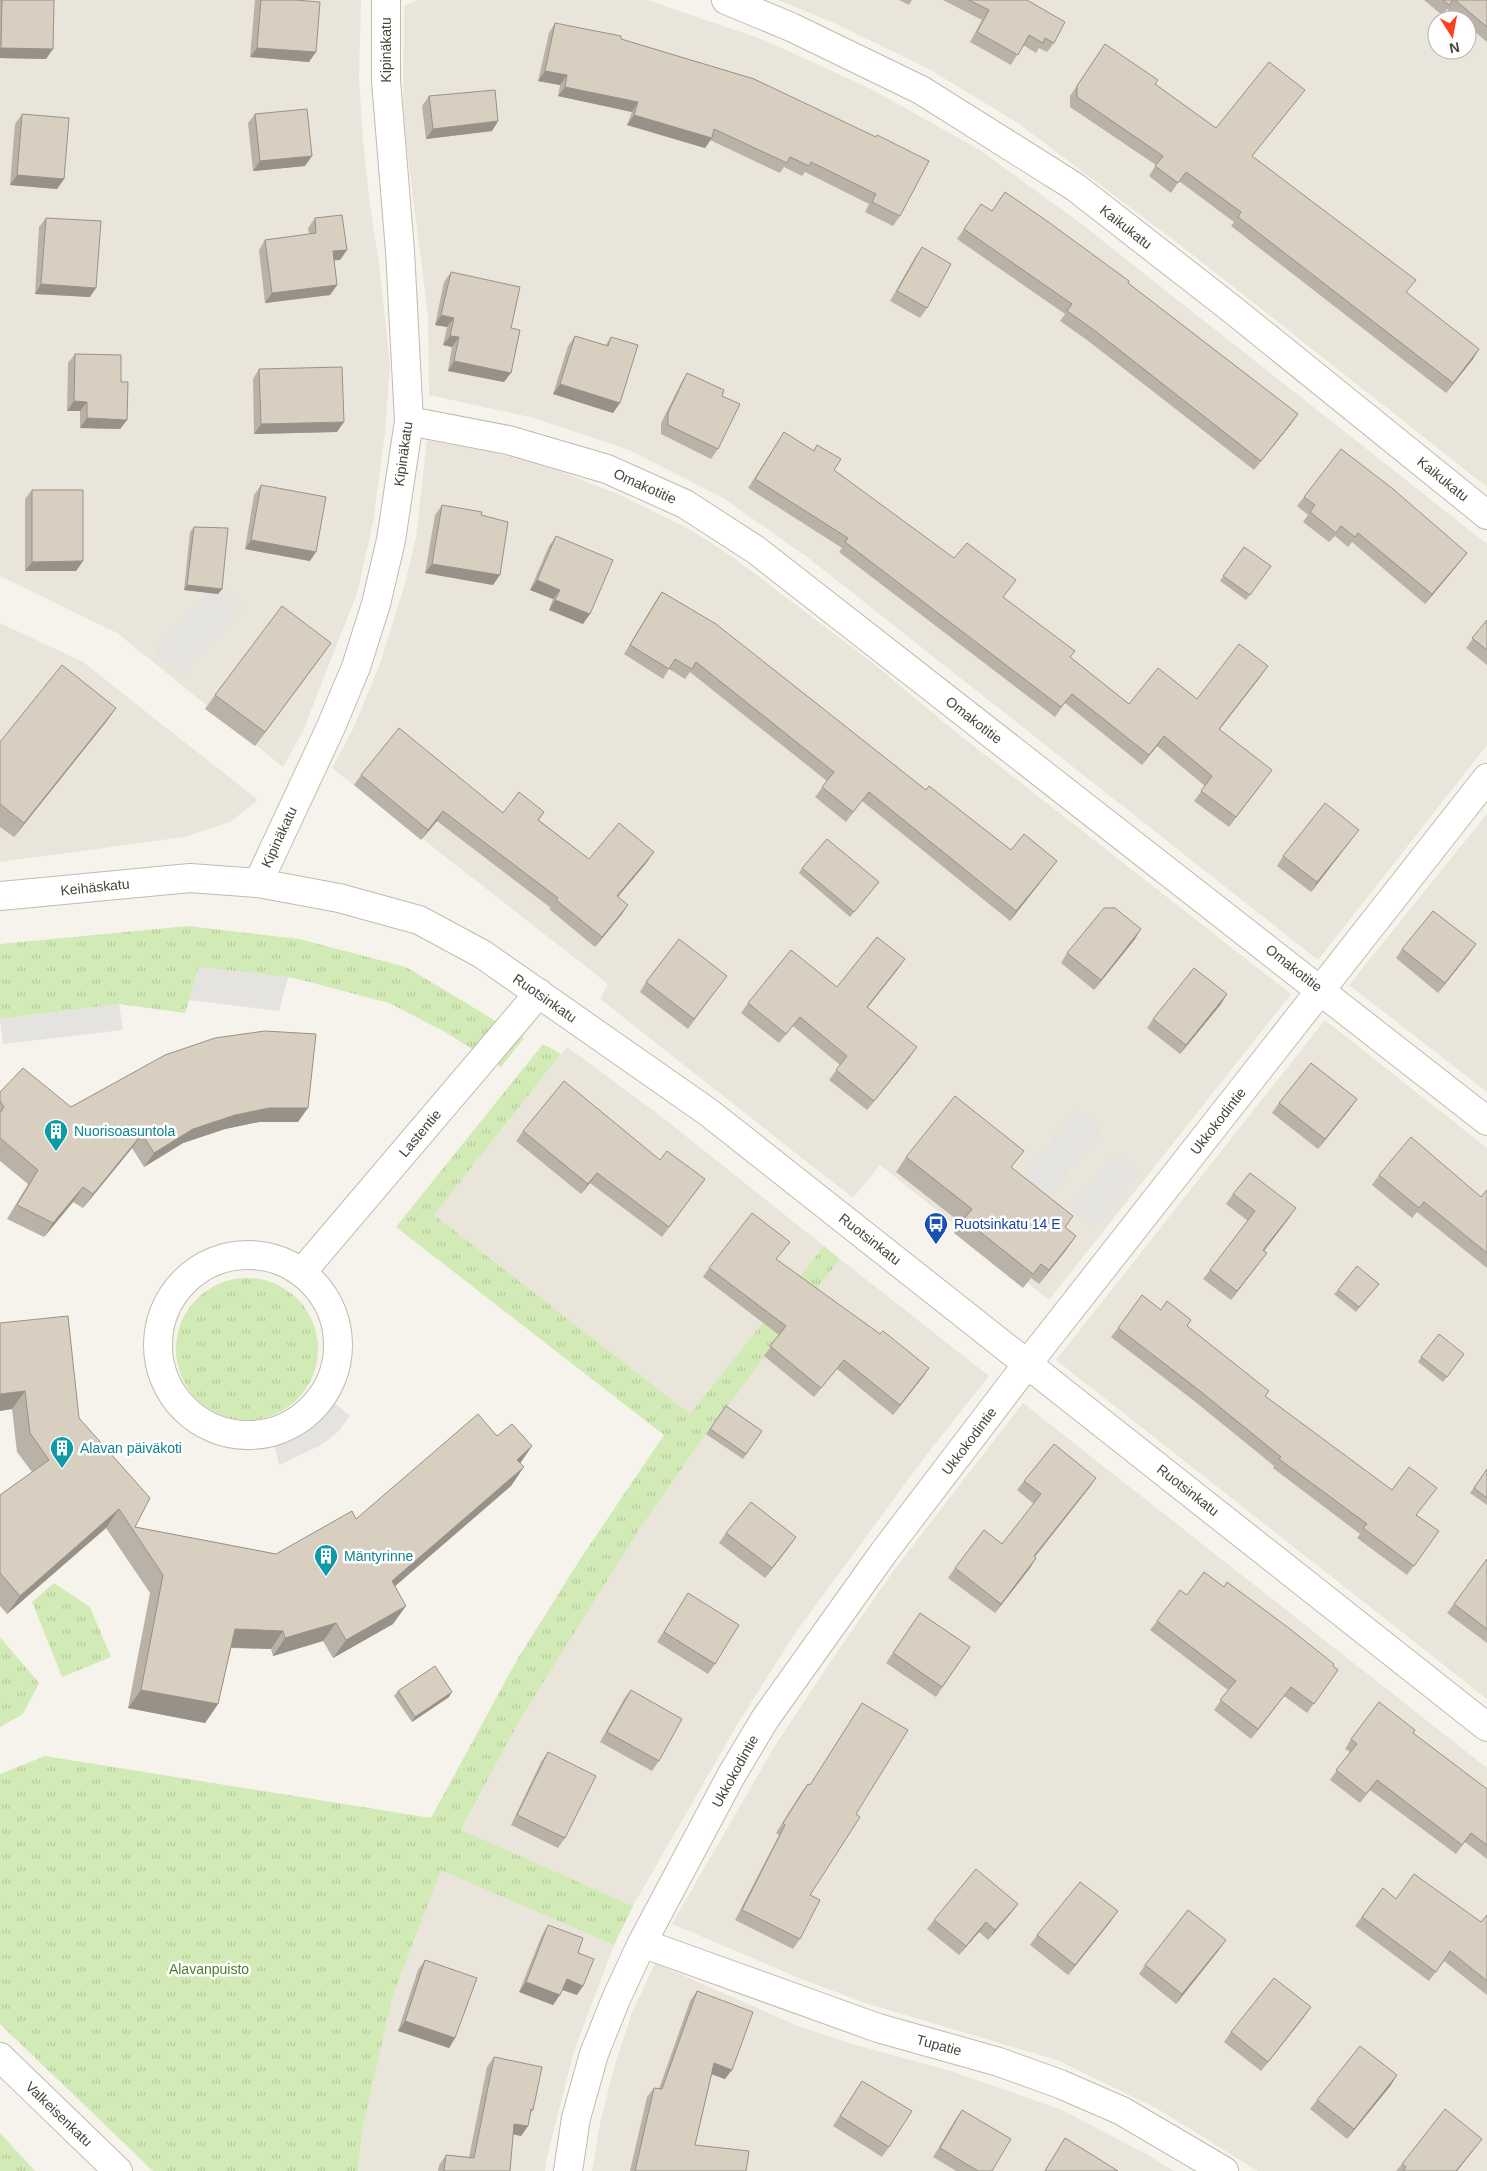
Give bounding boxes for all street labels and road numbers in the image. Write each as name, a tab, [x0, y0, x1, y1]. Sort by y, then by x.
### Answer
street label: Kipinäkatu	[378, 17, 394, 83]
street label: Kaikukatu	[1097, 202, 1155, 252]
street label: Kipinäkatu	[391, 421, 415, 487]
street label: Kaikukatu	[1414, 453, 1472, 505]
street label: Omakotitie	[611, 465, 679, 507]
street label: Omakotitie	[943, 693, 1005, 747]
street label: Kipinäkatu	[258, 804, 300, 870]
street label: Keihäskatu	[60, 875, 130, 899]
street label: Omakotitie	[1263, 941, 1325, 995]
street label: Ruotsinkatu	[510, 970, 580, 1026]
street label: Ukkokodintie	[1187, 1084, 1249, 1158]
street label: Lastentie	[396, 1106, 445, 1160]
street label: Ruotsinkatu	[836, 1210, 904, 1268]
street label: Ukkokodintie	[938, 1404, 1000, 1478]
street label: Ruotsinkatu	[1154, 1461, 1222, 1519]
street label: Ukkokodintie	[709, 1732, 762, 1810]
street label: Tupatie	[915, 2031, 964, 2059]
street label: Valkeisenkatu	[22, 2078, 96, 2150]

